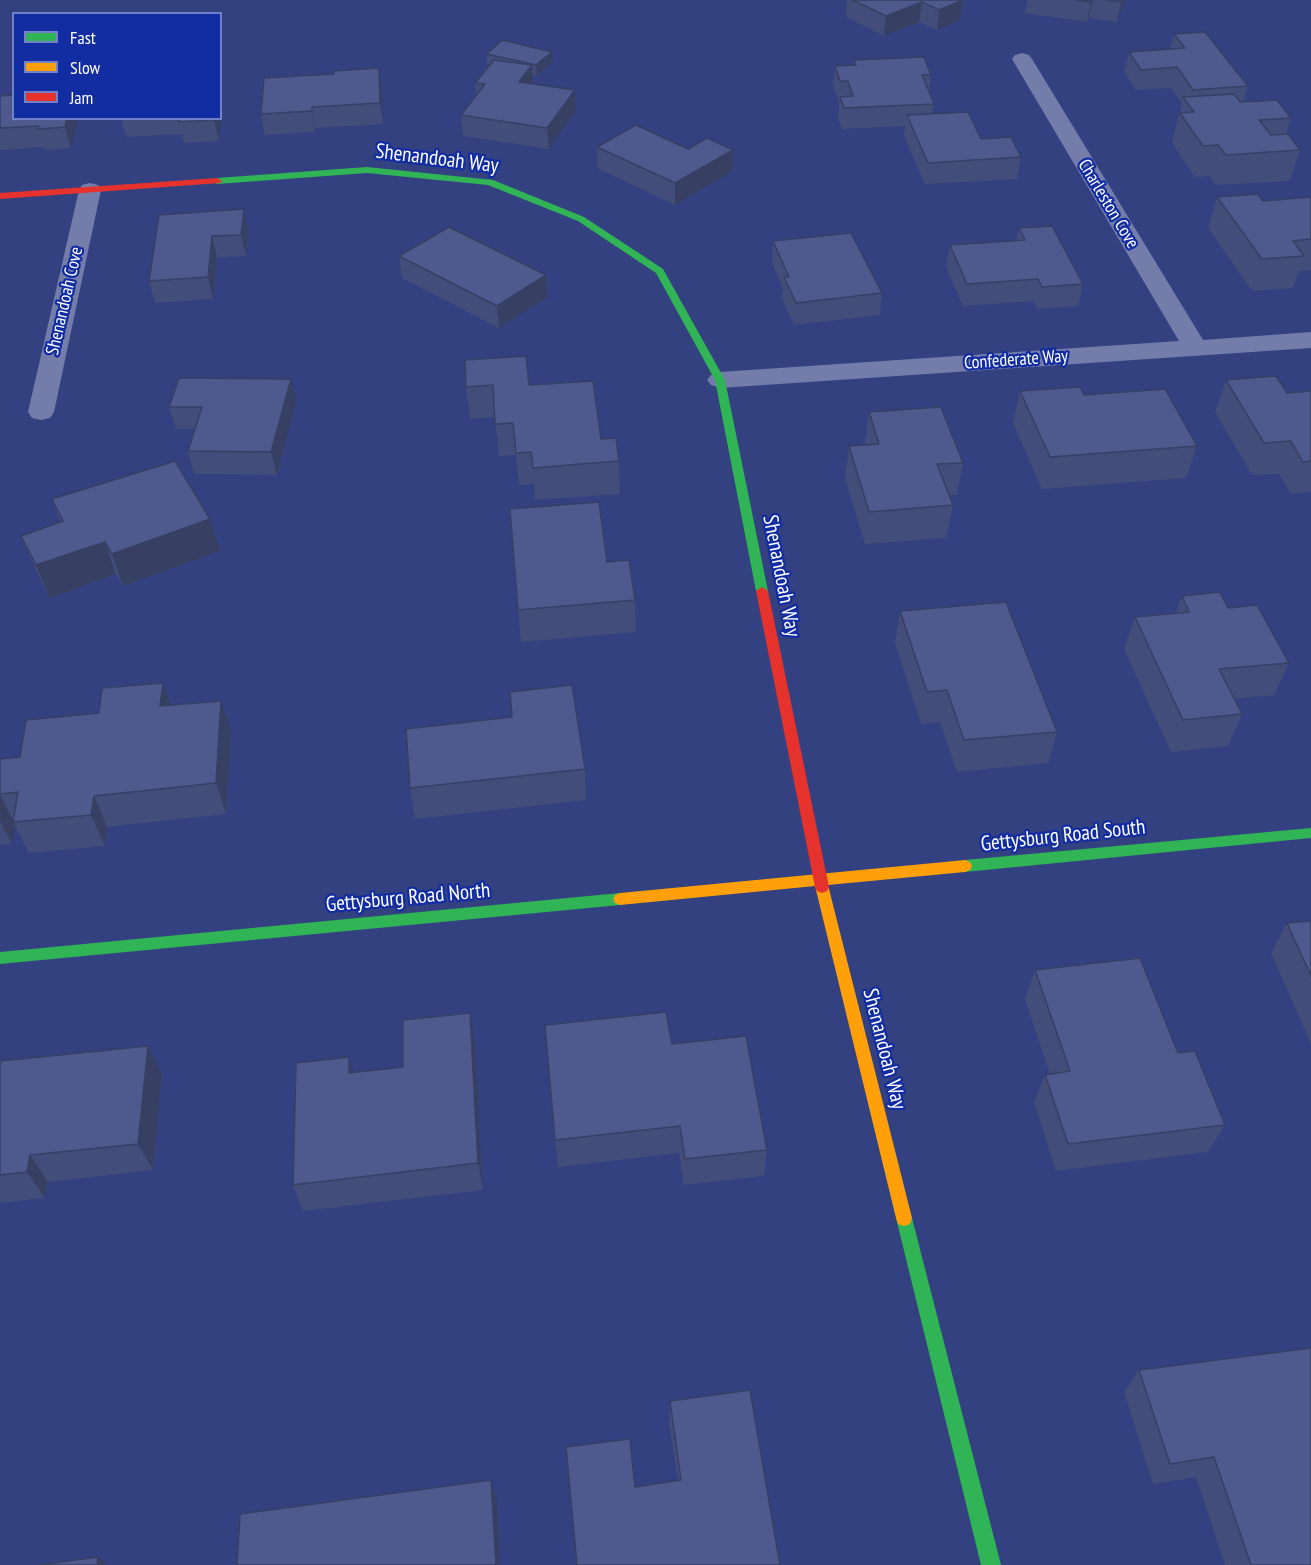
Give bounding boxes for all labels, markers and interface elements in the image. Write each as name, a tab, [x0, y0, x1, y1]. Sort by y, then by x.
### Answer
legend	[12, 12, 222, 120]
text: Fast	[70, 26, 96, 49]
text: Slow	[70, 56, 100, 79]
text: Jam	[70, 86, 93, 109]
street label: Shenandoah Way	[374, 139, 500, 179]
street label: Charleston Cove	[1073, 156, 1143, 252]
street label: Shenandoah Cove	[42, 245, 88, 357]
street label: Confederate Way	[963, 346, 1069, 374]
street label: Shenandoah Way	[757, 513, 805, 639]
street label: Gettysburg Road South	[979, 815, 1147, 857]
street label: Gettysburg Road North	[325, 878, 491, 918]
street label: Shenandoah Way	[857, 986, 911, 1112]

